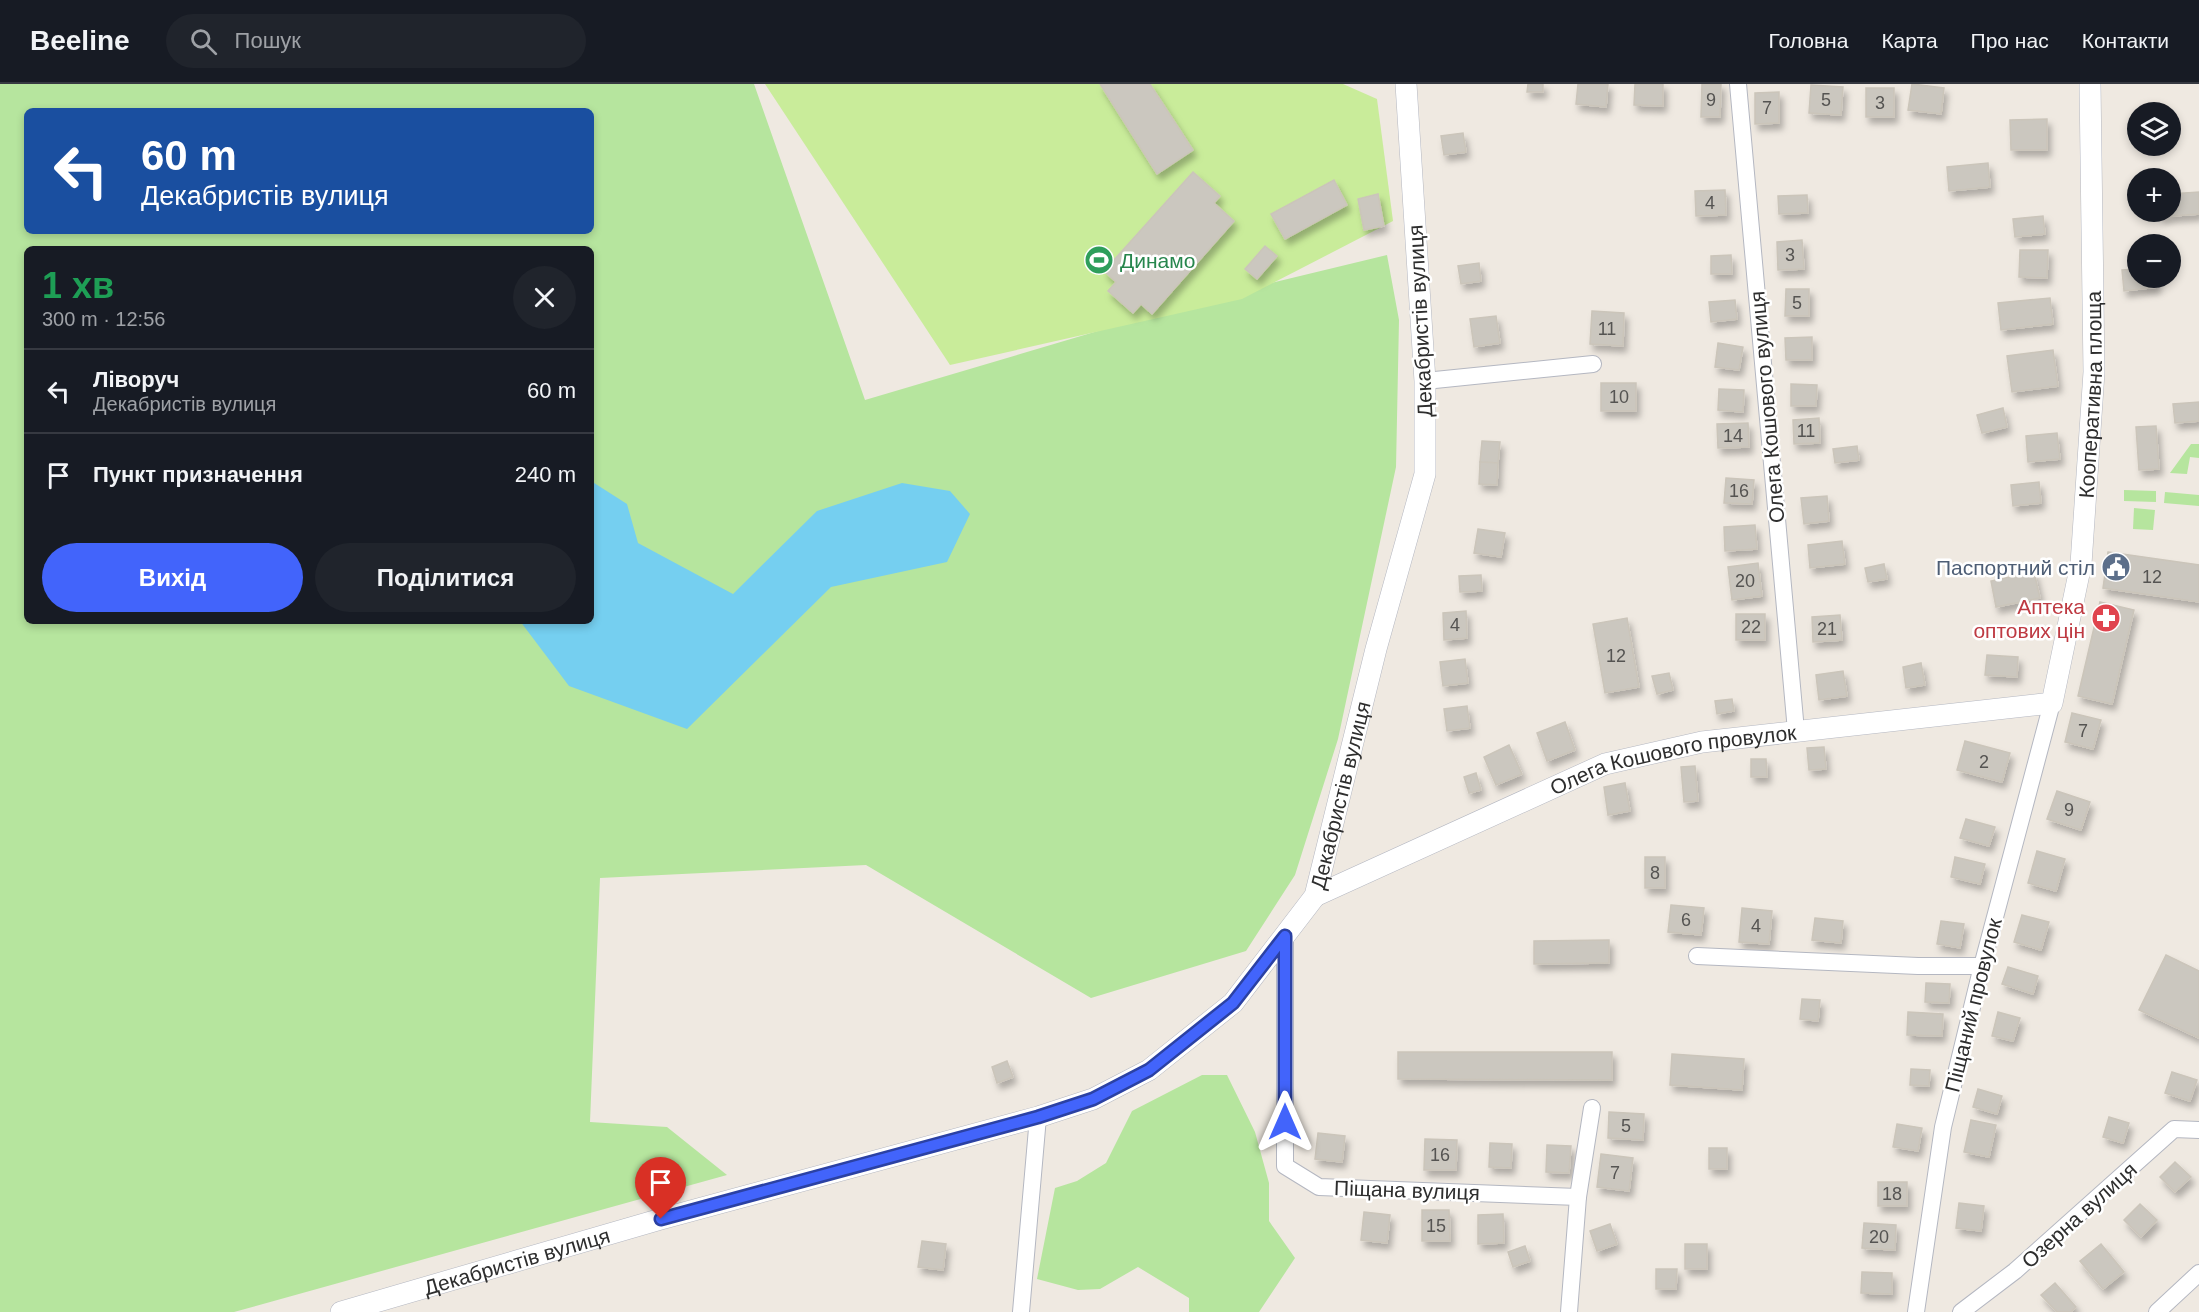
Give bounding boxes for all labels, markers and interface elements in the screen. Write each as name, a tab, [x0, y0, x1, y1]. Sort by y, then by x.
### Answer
search box	[166, 14, 586, 68]
text: Beeline	[30, 25, 130, 56]
icon: search	[187, 25, 220, 58]
text: Пошук	[235, 28, 301, 53]
text: Головна	[1769, 29, 1848, 52]
text: Карта	[1881, 29, 1938, 52]
text: Про нас	[1971, 29, 2049, 52]
text: Контакти	[2082, 29, 2169, 52]
house number: 9	[1706, 90, 1716, 110]
house number: 5	[1821, 90, 1831, 110]
house number: 3	[1875, 93, 1885, 113]
house number: 7	[1762, 98, 1772, 118]
map controls	[2127, 102, 2181, 288]
button: layers	[2127, 102, 2181, 156]
icon: left	[42, 132, 120, 210]
text: 60 m	[141, 132, 237, 179]
button: +	[2127, 168, 2181, 222]
text: Декабристів вулиця	[141, 181, 389, 211]
house number: 4	[1705, 193, 1715, 213]
street label: Декабристів вулиця	[1403, 224, 1437, 418]
button: −	[2127, 234, 2181, 288]
sports icon: Динамо	[1083, 244, 1115, 276]
house number: 3	[1785, 245, 1795, 265]
place label: Динамо	[1120, 249, 1195, 272]
text: 1 хв	[42, 265, 114, 306]
button: close	[513, 266, 576, 329]
street label: Олега Кошового вулиця	[1745, 290, 1789, 524]
street label: Кооперативна площа	[2074, 290, 2106, 499]
house number: 5	[1792, 293, 1802, 313]
text: 300 m · 12:56	[42, 308, 165, 330]
house number: 11	[1598, 319, 1616, 339]
text: Ліворуч	[93, 367, 179, 392]
icon: left	[42, 375, 75, 408]
text: 60 m	[527, 378, 576, 403]
house number: 10	[1609, 387, 1629, 407]
text: Декабристів вулиця	[93, 393, 276, 415]
house number: 11	[1797, 421, 1815, 441]
house number: 14	[1723, 426, 1743, 446]
icon: arrive	[42, 459, 75, 492]
text: Пункт призначення	[93, 462, 303, 487]
text: 240 m	[515, 462, 576, 487]
house number: 16	[1729, 481, 1749, 501]
button: Вихід	[42, 543, 303, 612]
button: Поділитися	[315, 543, 576, 612]
public building icon: Паспортний стіл	[2100, 551, 2132, 583]
place label: Паспортний стіл	[1936, 556, 2095, 579]
house number: 12	[2142, 567, 2162, 587]
house number: 20	[1735, 571, 1755, 591]
place label: Аптека оптових цін	[1973, 595, 2085, 642]
pharmacy icon: Аптека оптових цін	[2090, 602, 2122, 634]
house number: 4	[1450, 615, 1460, 635]
house number: 22	[1741, 617, 1761, 637]
house number: 21	[1817, 619, 1837, 639]
house number: 12	[1606, 646, 1626, 666]
street label: Декабристів вулиця	[1306, 699, 1374, 891]
street label: Олега Кошового провулок	[1546, 720, 1798, 799]
house number: 7	[2078, 721, 2088, 741]
house number: 2	[1979, 752, 1989, 772]
house number: 9	[2064, 800, 2074, 820]
house number: 8	[1650, 863, 1660, 883]
house number: 6	[1681, 910, 1691, 930]
street label: Піщаний провулок	[1940, 915, 2006, 1094]
house number: 4	[1751, 916, 1761, 936]
position arrow	[1253, 1090, 1317, 1154]
house number: 5	[1621, 1116, 1631, 1136]
house number: 16	[1430, 1145, 1450, 1165]
pin	[635, 1157, 686, 1219]
street label: Озерна вулиця	[2017, 1157, 2141, 1273]
house number: 7	[1610, 1163, 1620, 1183]
icon: arrive	[644, 1166, 677, 1199]
street label: Піщана вулиця	[1334, 1176, 1480, 1204]
house number: 18	[1882, 1184, 1902, 1204]
house number: 15	[1426, 1216, 1446, 1236]
street label: Декабристів вулиця	[421, 1223, 612, 1299]
house number: 20	[1869, 1227, 1889, 1247]

